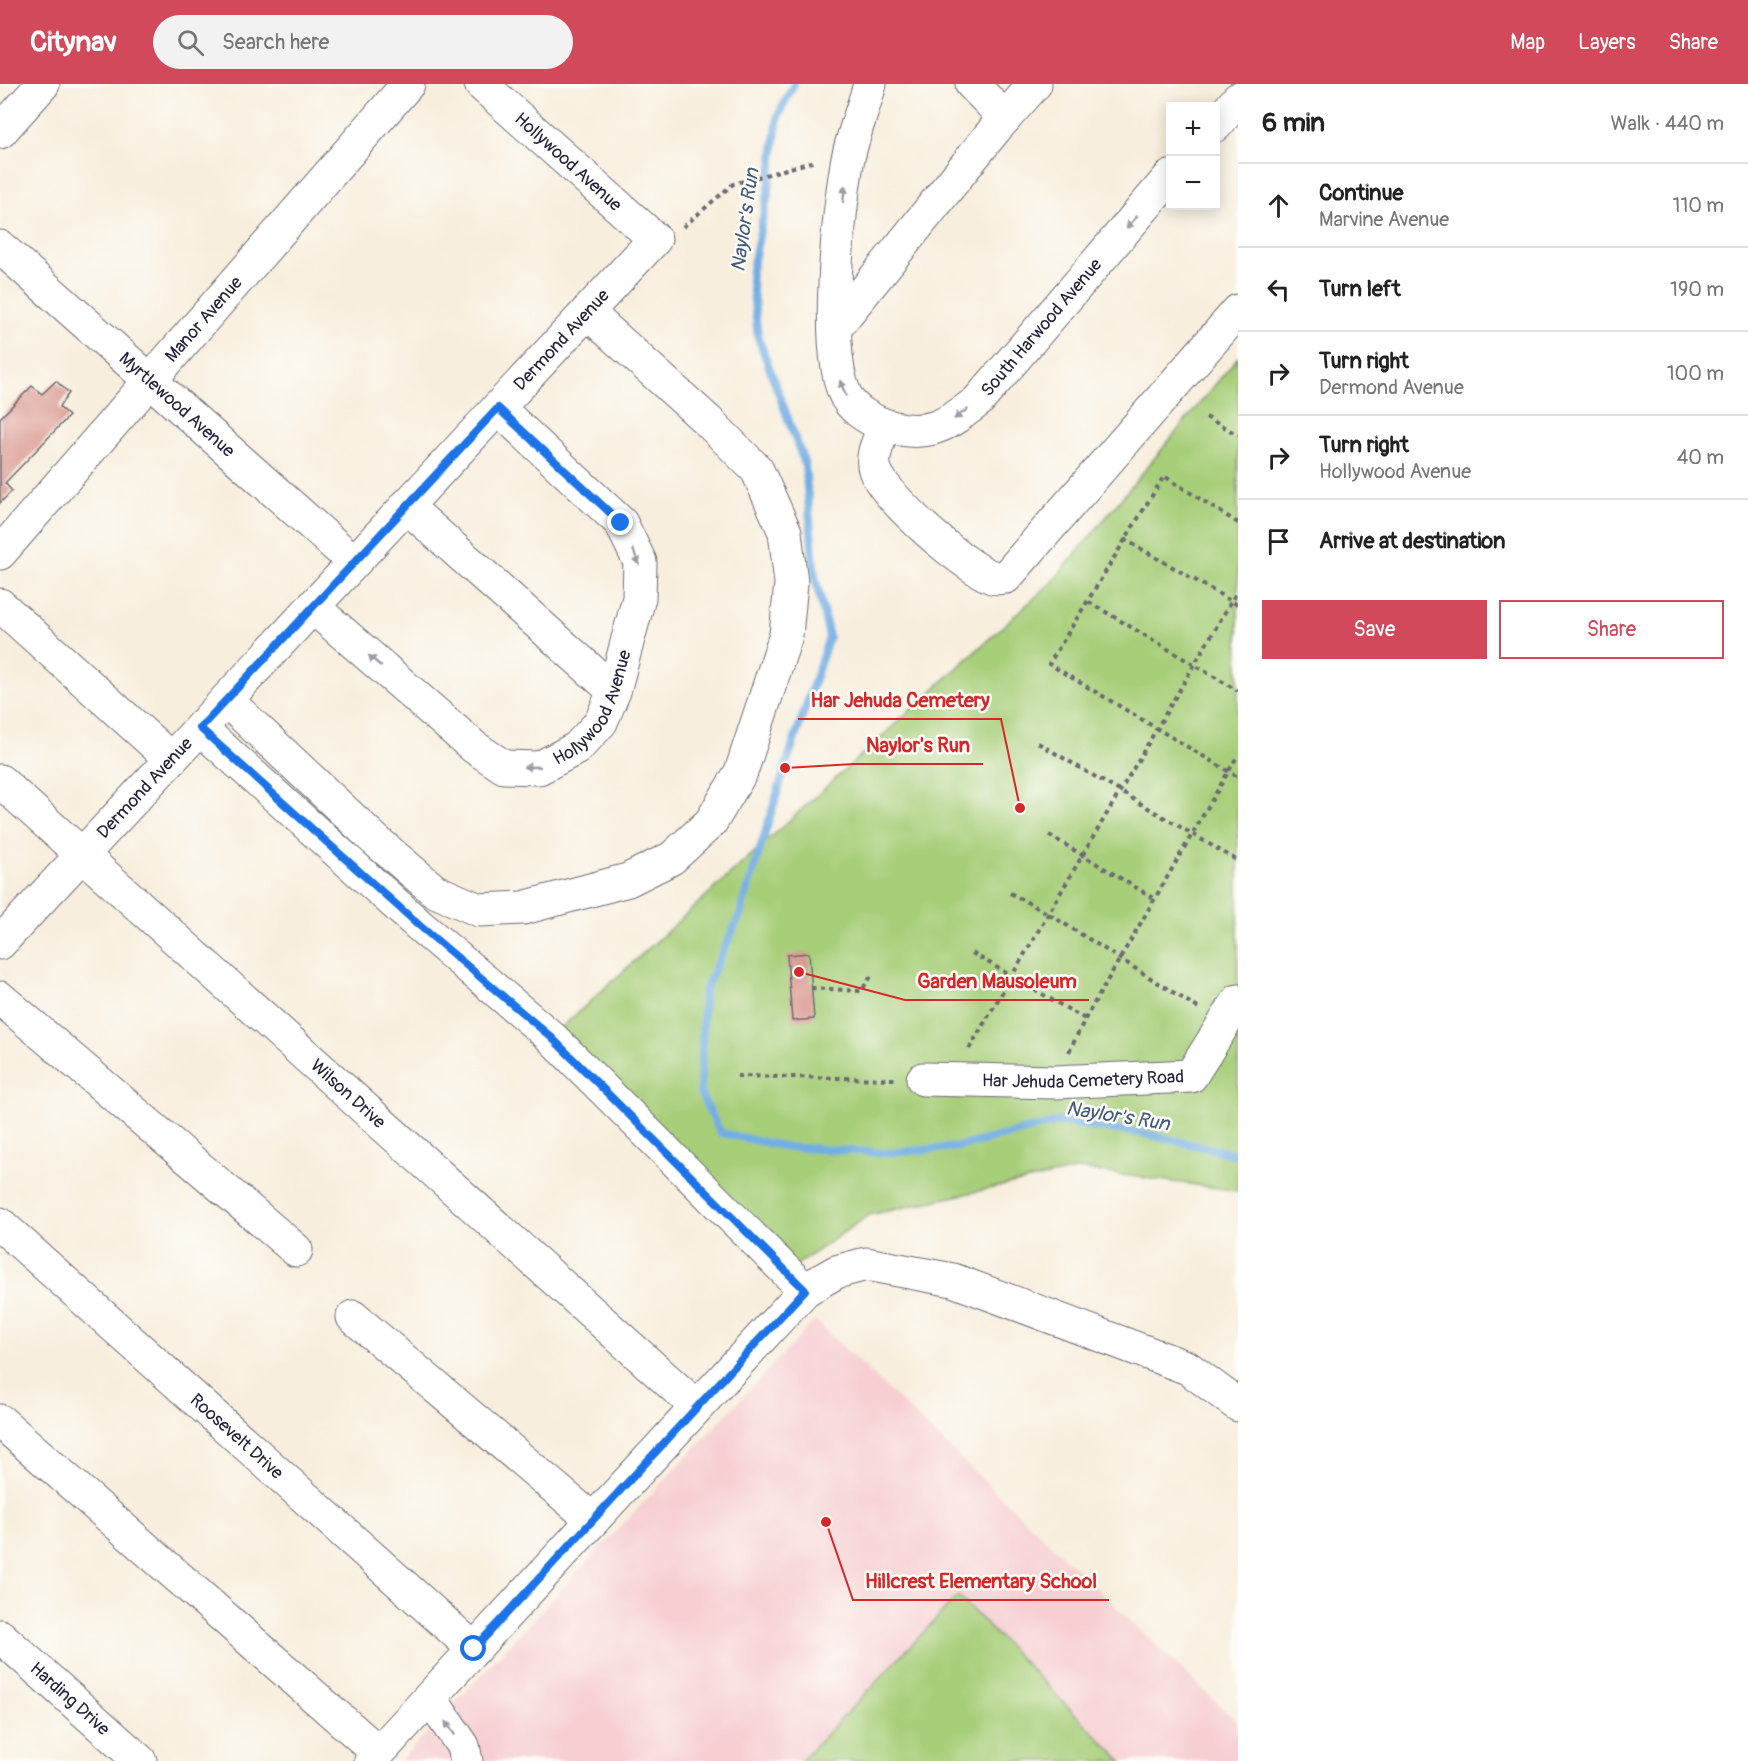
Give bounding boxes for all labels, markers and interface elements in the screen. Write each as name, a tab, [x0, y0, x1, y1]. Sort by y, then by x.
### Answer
search box	[153, 15, 573, 69]
text: Citynav	[30, 25, 117, 60]
icon: search	[174, 26, 207, 59]
text: Search here	[222, 28, 329, 56]
text: Map	[1510, 29, 1545, 56]
text: Layers	[1578, 29, 1636, 56]
text: Share	[1669, 29, 1718, 56]
map controls	[1166, 102, 1220, 210]
button: +	[1166, 102, 1220, 156]
text: 6 min	[1262, 107, 1325, 139]
street label: Hollywood Avenue	[509, 108, 627, 216]
text: Walk · 440 m	[1610, 111, 1724, 136]
button: −	[1166, 156, 1220, 210]
water label: Naylor's Run	[725, 165, 765, 273]
text: Continue	[1319, 179, 1403, 207]
one-way arrow	[839, 185, 849, 204]
icon: ahead	[1262, 189, 1295, 222]
text: 110 m	[1673, 193, 1724, 218]
text: Marvine Avenue	[1319, 207, 1449, 232]
one-way arrow	[1126, 214, 1139, 229]
street label: South Harwood Avenue	[976, 253, 1107, 401]
street label: Manor Avenue	[160, 271, 247, 367]
icon: left	[1262, 273, 1295, 306]
text: Turn left	[1319, 275, 1401, 303]
text: 190 m	[1670, 277, 1724, 302]
street label: Dermond Avenue	[508, 284, 614, 395]
street label: Myrtlewood Avenue	[114, 347, 240, 462]
text: Turn right	[1319, 347, 1409, 375]
icon: right	[1262, 357, 1295, 390]
text: 100 m	[1667, 361, 1724, 386]
text: Dermond Avenue	[1319, 375, 1464, 400]
one-way arrow	[838, 379, 848, 397]
one-way arrow	[953, 408, 969, 420]
text: Turn right	[1319, 431, 1409, 459]
icon: right	[1262, 441, 1295, 474]
text: 40 m	[1677, 445, 1724, 470]
text: Hollywood Avenue	[1319, 459, 1471, 484]
route end	[607, 509, 633, 535]
icon: arrive	[1262, 525, 1295, 558]
text: Arrive at destination	[1319, 527, 1505, 555]
one-way arrow	[631, 548, 641, 566]
button: Save	[1262, 600, 1487, 659]
button: Share	[1499, 600, 1724, 659]
street label: Hollywood Avenue	[549, 647, 636, 770]
one-way arrow	[368, 655, 383, 668]
callout: Har Jehuda Cemetery	[798, 681, 1001, 719]
text: Har Jehuda Cemetery	[811, 688, 990, 713]
callout: Naylor's Run	[854, 726, 983, 764]
street label: Dermond Avenue	[92, 732, 197, 843]
text: Naylor's Run	[866, 733, 970, 758]
one-way arrow	[522, 762, 541, 771]
callout: Garden Mausoleum	[905, 962, 1089, 1000]
text: Garden Mausoleum	[917, 969, 1077, 994]
street label: Wilson Drive	[306, 1054, 391, 1133]
street label: Har Jehuda Cemetery Road	[982, 1065, 1185, 1094]
water label: Naylor's Run	[1065, 1096, 1173, 1137]
street label: Roosevelt Drive	[185, 1388, 288, 1484]
callout: Hillcrest Elementary School	[853, 1562, 1109, 1600]
text: Hillcrest Elementary School	[865, 1569, 1097, 1594]
route start	[460, 1635, 486, 1661]
street label: Harding Drive	[25, 1657, 115, 1740]
one-way arrow	[444, 1721, 456, 1737]

